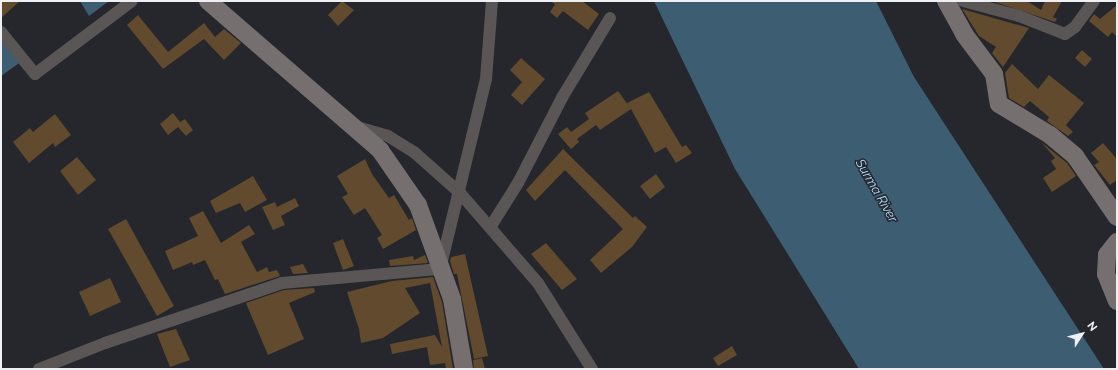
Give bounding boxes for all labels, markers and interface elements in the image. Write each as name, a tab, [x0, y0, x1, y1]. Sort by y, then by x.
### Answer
water label: Surma River	[852, 157, 900, 225]
north arrow	[1062, 314, 1102, 354]
text: N	[1084, 319, 1100, 334]

